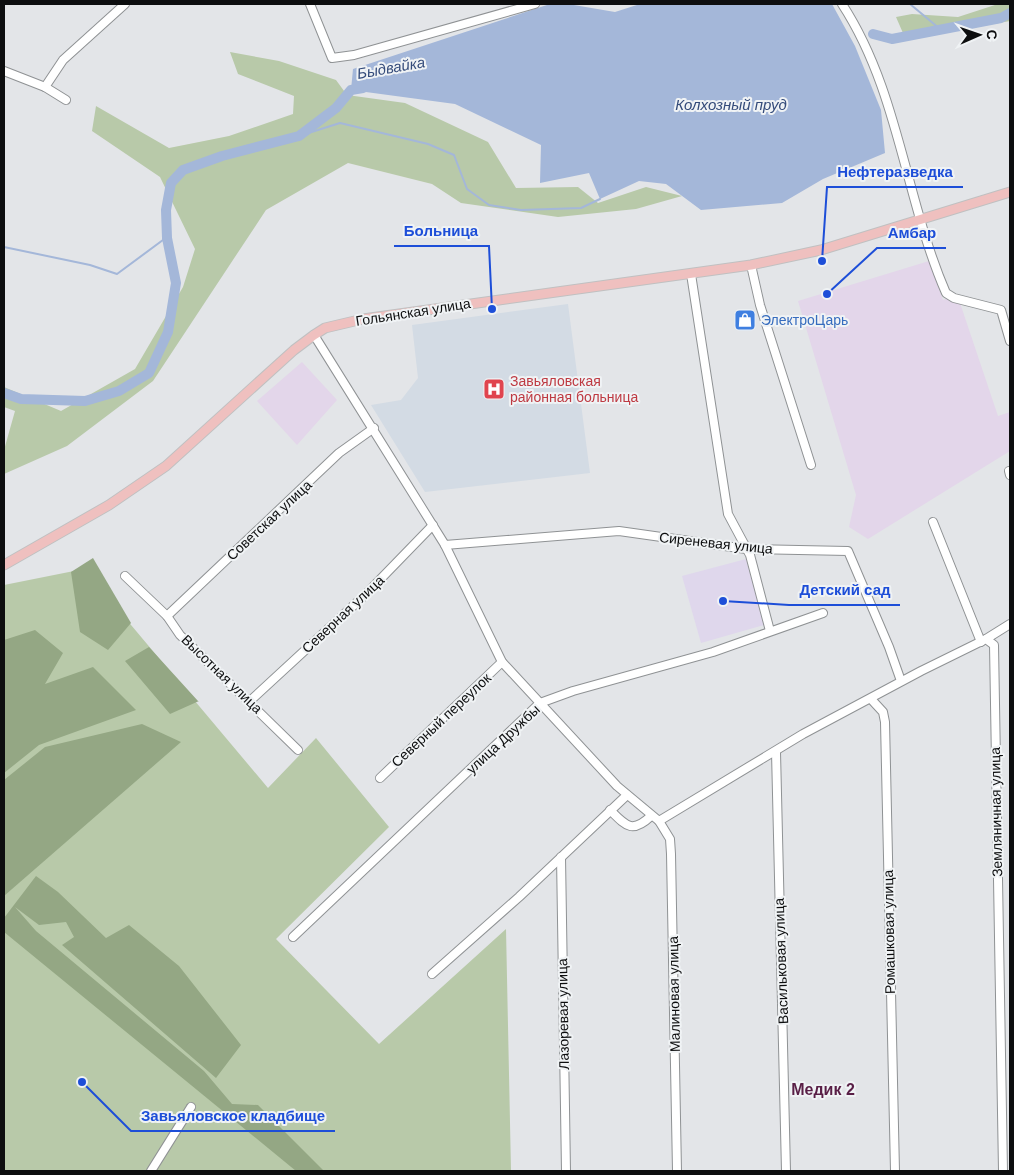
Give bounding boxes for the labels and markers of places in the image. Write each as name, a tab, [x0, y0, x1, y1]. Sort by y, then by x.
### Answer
callout: Нефтеразведка	[827, 157, 963, 187]
callout: Больница	[394, 216, 489, 246]
callout: Амбар	[877, 218, 946, 248]
shop icon: ЭлектроЦарь	[733, 308, 757, 332]
place label: ЭлектроЦарь	[761, 312, 848, 328]
place label: Завьяловская районная больница	[510, 373, 638, 405]
hospital icon: Завьяловская районная больница	[482, 377, 506, 401]
callout: Детский сад	[789, 575, 900, 605]
callout: Завьяловское кладбище	[131, 1101, 335, 1131]

